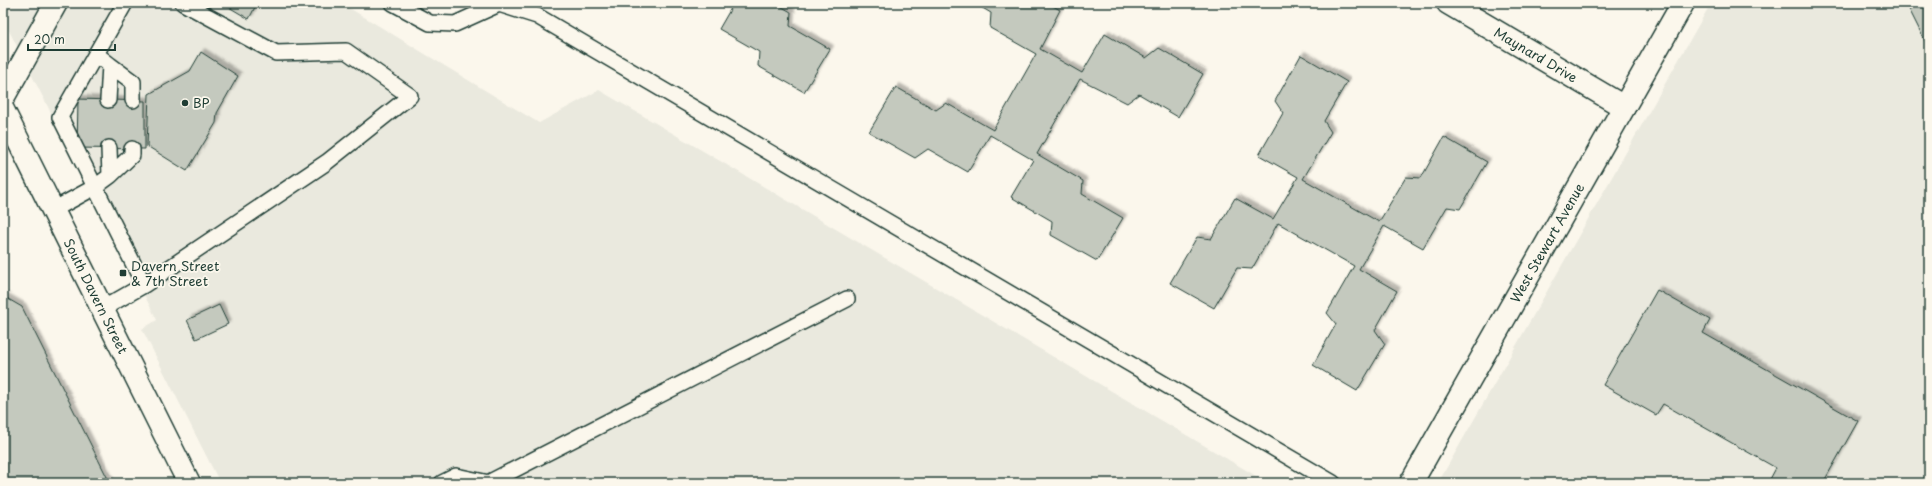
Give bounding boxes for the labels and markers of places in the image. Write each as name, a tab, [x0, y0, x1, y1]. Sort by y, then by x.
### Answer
place label: BP	[193, 93, 210, 112]
marker: BP	[180, 98, 190, 108]
place label: Davern Street & 7th Street	[131, 256, 219, 290]
marker: Davern Street & 7th Street	[118, 268, 128, 278]

